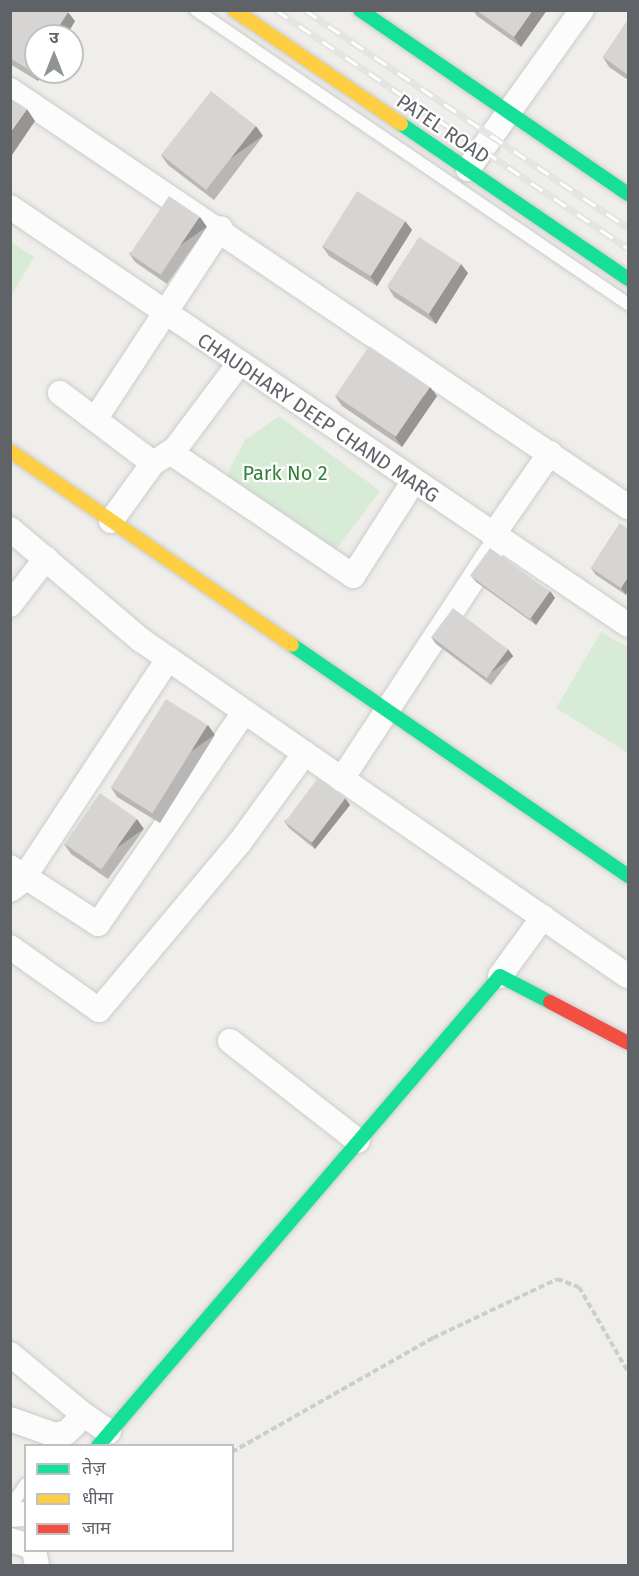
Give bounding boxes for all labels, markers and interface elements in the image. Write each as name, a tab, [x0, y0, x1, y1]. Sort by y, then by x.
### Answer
north arrow	[24, 24, 84, 84]
text: उ	[49, 28, 59, 47]
street label: PATEL ROAD	[392, 89, 494, 169]
street label: CHAUDHARY DEEP CHAND MARG	[193, 328, 443, 508]
park label: Park No 2	[242, 461, 328, 485]
legend	[24, 1444, 234, 1552]
text: तेज़	[82, 1457, 106, 1479]
text: धीमा	[82, 1487, 113, 1509]
text: जाम	[82, 1517, 111, 1539]

